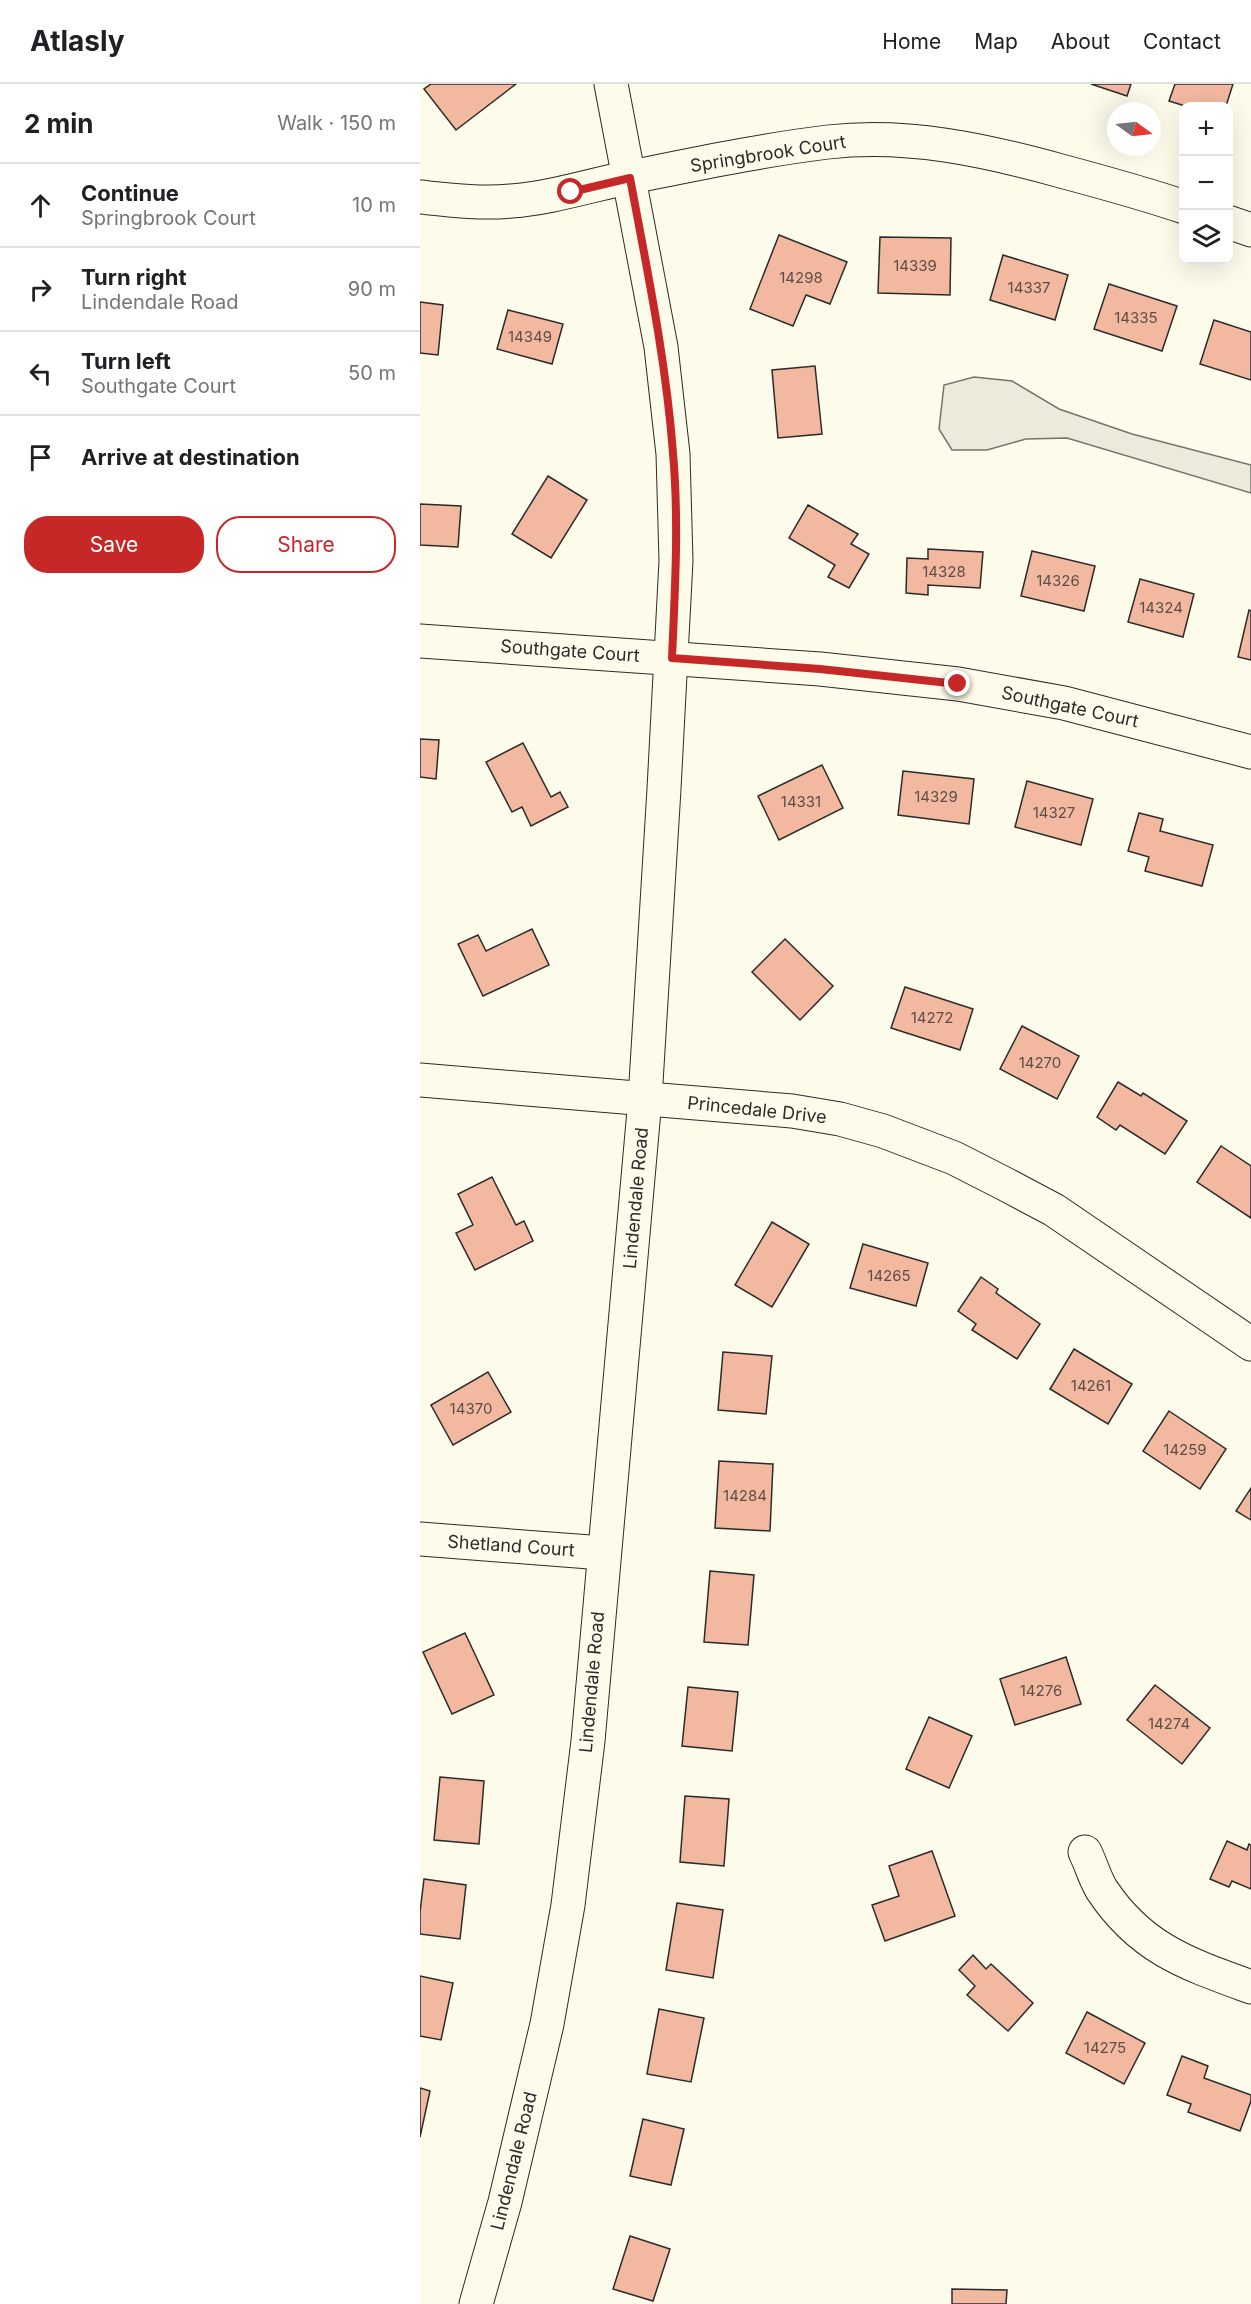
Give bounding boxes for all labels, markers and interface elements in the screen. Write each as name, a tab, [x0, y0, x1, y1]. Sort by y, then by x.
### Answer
text: Atlasly	[30, 24, 125, 58]
text: Home	[882, 29, 941, 54]
text: Map	[974, 29, 1018, 54]
text: About	[1051, 29, 1110, 54]
text: Contact	[1143, 29, 1221, 54]
north arrow	[1107, 102, 1161, 156]
map controls	[1179, 102, 1233, 264]
button: +	[1179, 102, 1233, 156]
text: 2 min	[24, 108, 94, 139]
text: Walk · 150 m	[277, 111, 396, 135]
street label: Springbrook Court	[689, 131, 847, 176]
button: −	[1179, 156, 1233, 210]
route start	[557, 178, 583, 204]
text: Continue	[81, 180, 179, 206]
icon: ahead	[24, 189, 57, 222]
text: 10 m	[352, 193, 396, 217]
text: Springbrook Court	[81, 206, 256, 230]
button: layers	[1179, 210, 1233, 264]
house number: 14339	[893, 256, 937, 275]
text: Turn right	[81, 264, 187, 290]
house number: 14298	[779, 268, 823, 287]
icon: right	[24, 273, 57, 306]
text: 90 m	[348, 277, 396, 301]
house number: 14337	[1008, 278, 1050, 297]
text: Lindendale Road	[81, 290, 239, 314]
house number: 14335	[1114, 308, 1158, 327]
house number: 14349	[508, 327, 552, 346]
text: Turn left	[81, 348, 171, 374]
icon: left	[24, 357, 57, 390]
text: 50 m	[348, 361, 396, 385]
text: Southgate Court	[81, 374, 236, 398]
icon: arrive	[24, 441, 57, 474]
text: Arrive at destination	[81, 444, 300, 470]
button: Save	[24, 516, 204, 573]
button: Share	[216, 516, 396, 573]
house number: 14328	[922, 562, 966, 581]
house number: 14326	[1036, 571, 1080, 590]
house number: 14324	[1139, 598, 1183, 617]
street label: Southgate Court	[500, 635, 640, 666]
route end	[944, 670, 970, 696]
street label: Southgate Court	[1000, 682, 1141, 731]
house number: 14329	[914, 787, 958, 806]
house number: 14331	[781, 792, 821, 811]
house number: 14327	[1033, 803, 1075, 822]
house number: 14272	[911, 1008, 953, 1027]
house number: 14270	[1019, 1053, 1061, 1072]
street label: Princedale Drive	[686, 1092, 828, 1127]
street label: Lindendale Road	[619, 1126, 652, 1270]
house number: 14265	[867, 1266, 911, 1285]
house number: 14261	[1071, 1376, 1111, 1395]
house number: 14370	[450, 1399, 492, 1418]
house number: 14259	[1163, 1440, 1207, 1459]
house number: 14284	[723, 1486, 767, 1505]
street label: Shetland Court	[447, 1531, 575, 1560]
street label: Lindendale Road	[575, 1610, 608, 1754]
house number: 14276	[1020, 1681, 1062, 1700]
house number: 14274	[1148, 1714, 1190, 1733]
house number: 14275	[1084, 2038, 1126, 2057]
street label: Lindendale Road	[486, 2090, 541, 2232]

